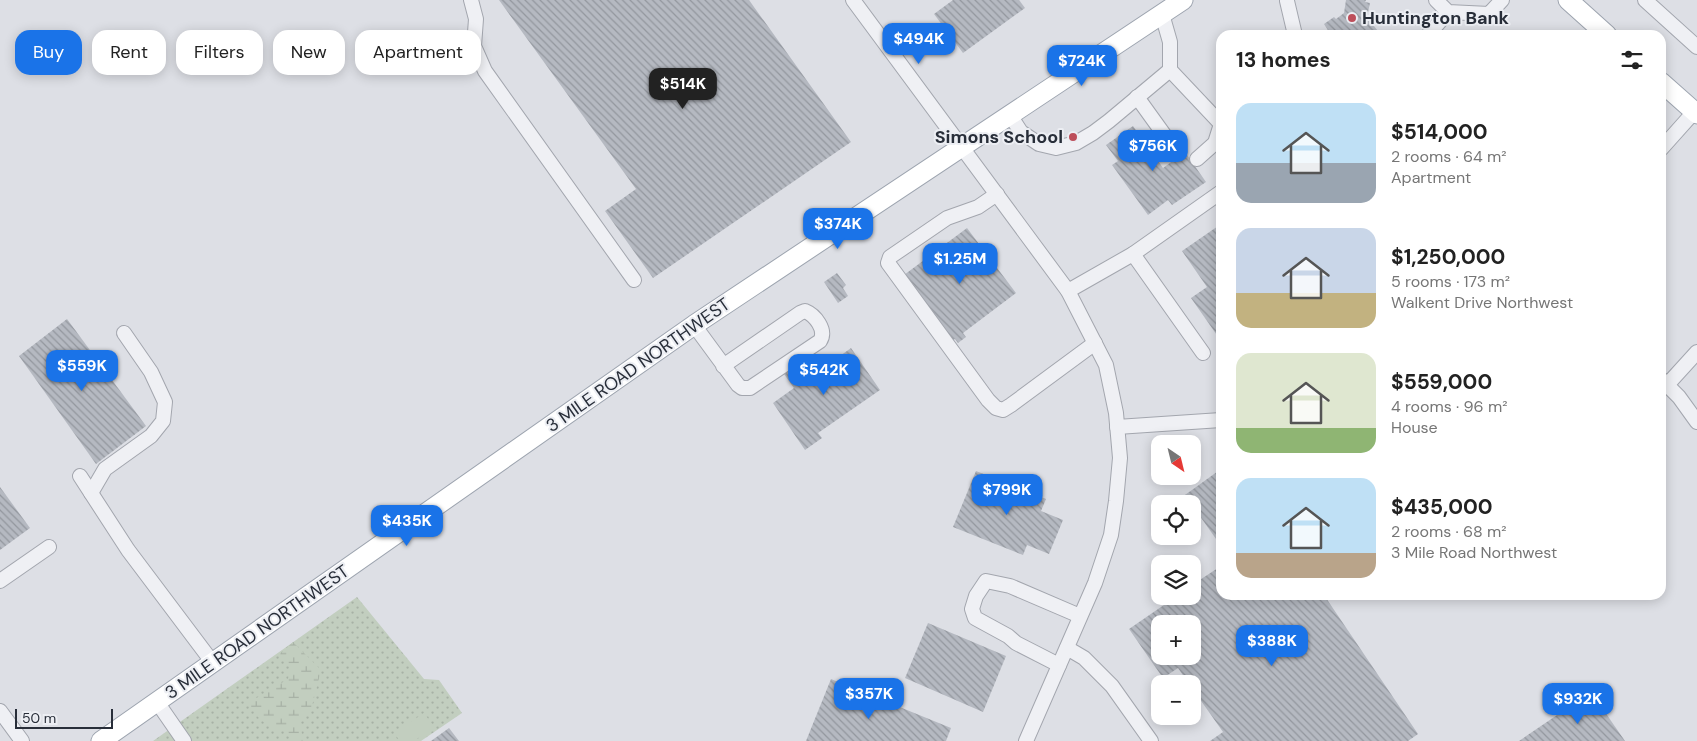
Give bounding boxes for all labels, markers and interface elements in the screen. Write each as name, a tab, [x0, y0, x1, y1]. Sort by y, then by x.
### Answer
place label: Huntington Bank	[1362, 6, 1510, 30]
marker: Huntington Bank	[1346, 12, 1358, 24]
pin: $494K	[884, 22, 954, 65]
text: $494K	[893, 28, 945, 49]
chip: Buy	[15, 30, 82, 75]
chip: Rent	[92, 30, 166, 75]
chip: Filters	[176, 30, 263, 75]
chip: New	[273, 30, 345, 75]
chip: Apartment	[355, 30, 481, 75]
pin: $724K	[1047, 44, 1117, 87]
text: 13 homes	[1236, 46, 1331, 74]
icon: filters	[1618, 46, 1646, 74]
text: $724K	[1058, 50, 1106, 71]
pin: $514K	[648, 68, 718, 110]
text: $514K	[660, 73, 706, 94]
text: $514,000	[1391, 118, 1488, 146]
icon: home	[1276, 123, 1336, 183]
place label: Simons School	[935, 125, 1063, 149]
pin: $756K	[1118, 130, 1188, 172]
marker: Simons School	[1067, 131, 1079, 143]
text: $756K	[1129, 135, 1177, 156]
text: 2 rooms · 64 m²	[1391, 146, 1507, 167]
text: Apartment	[1391, 167, 1471, 188]
pin: $374K	[803, 208, 873, 250]
text: $374K	[814, 213, 862, 234]
pin: $1.25M	[919, 242, 1001, 285]
text: $1,250,000	[1391, 243, 1505, 271]
text: $1.25M	[934, 248, 986, 269]
icon: home	[1276, 248, 1336, 308]
text: 5 rooms · 173 m²	[1391, 271, 1510, 292]
street label: 3 MILE ROAD NORTHWEST	[541, 292, 735, 438]
text: Walkent Drive Northwest	[1391, 292, 1573, 313]
pin: $559K	[47, 350, 117, 392]
pin: $542K	[789, 354, 859, 396]
text: $559K	[57, 355, 107, 376]
text: $542K	[799, 359, 849, 380]
text: $559,000	[1391, 368, 1492, 396]
icon: home	[1276, 373, 1336, 433]
text: 4 rooms · 96 m²	[1391, 396, 1507, 417]
text: House	[1391, 417, 1438, 438]
north arrow	[1151, 435, 1201, 485]
map controls	[1151, 435, 1201, 725]
pin: $799K	[972, 474, 1042, 516]
text: $799K	[983, 479, 1031, 500]
text: $435,000	[1391, 493, 1493, 521]
button: locate	[1151, 495, 1201, 545]
icon: home	[1276, 498, 1336, 558]
pin: $435K	[372, 504, 442, 547]
text: $435K	[382, 510, 432, 531]
text: 2 rooms · 68 m²	[1391, 521, 1507, 542]
text: 3 Mile Road Northwest	[1391, 542, 1557, 563]
button: layers	[1151, 555, 1201, 605]
street label: 3 MILE ROAD NORTHWEST	[160, 559, 354, 705]
button: +	[1151, 615, 1201, 665]
pin: $388K	[1237, 624, 1307, 667]
text: $388K	[1247, 630, 1297, 651]
button: −	[1151, 675, 1201, 725]
pin: $357K	[834, 678, 904, 720]
pin: $932K	[1543, 682, 1613, 725]
text: $357K	[845, 683, 893, 704]
text: $932K	[1553, 688, 1603, 709]
scale bar	[15, 706, 112, 729]
text: 50 m	[22, 709, 56, 727]

